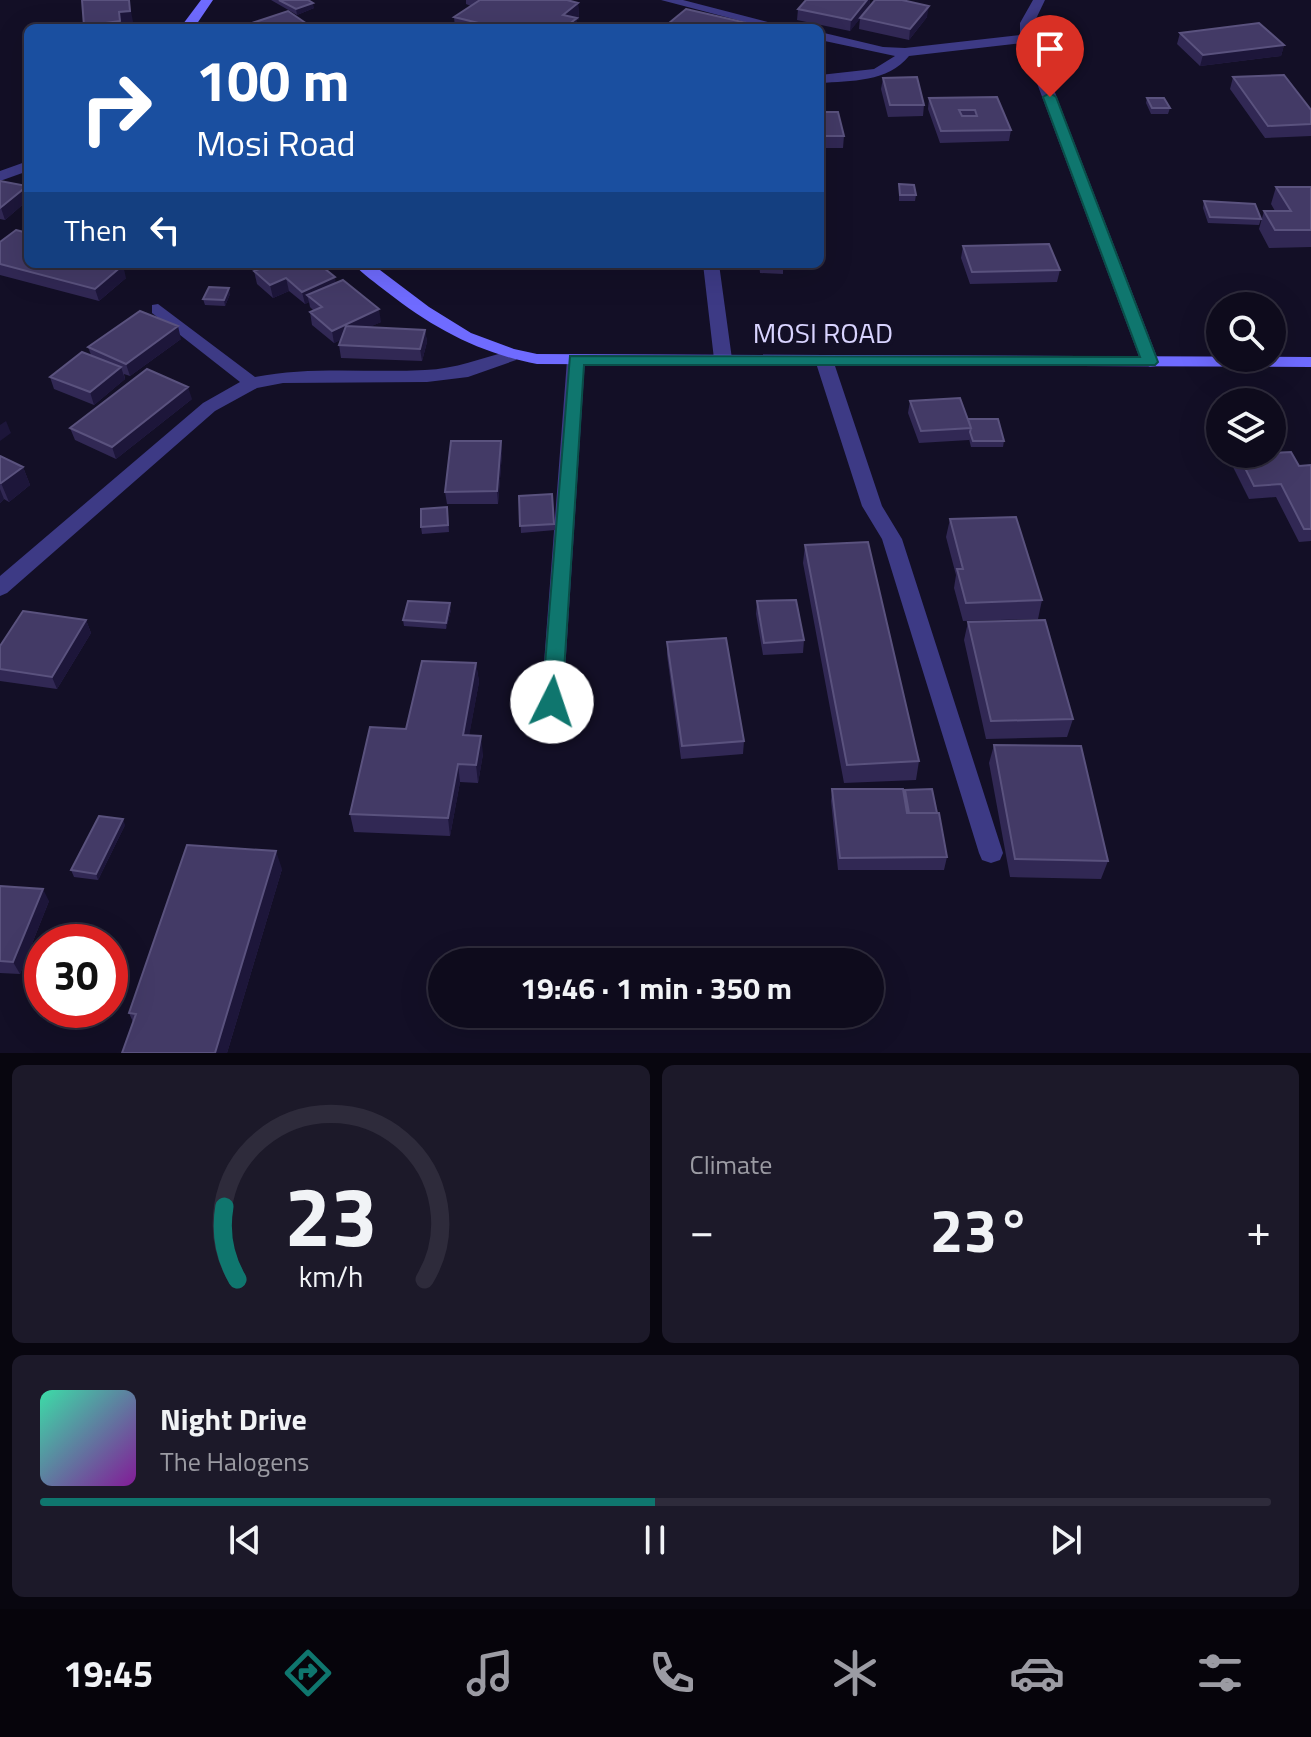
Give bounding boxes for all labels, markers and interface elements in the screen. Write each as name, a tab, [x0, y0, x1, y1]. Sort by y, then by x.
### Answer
pin	[1016, 15, 1084, 97]
icon: arrive	[1028, 27, 1072, 71]
text: 100 m	[196, 38, 349, 123]
icon: right	[64, 56, 168, 160]
text: Mosi Road	[196, 115, 356, 170]
text: Then	[64, 207, 127, 253]
icon: left	[143, 208, 187, 252]
map controls	[1206, 292, 1286, 468]
button: search	[1206, 292, 1286, 372]
street label: MOSI ROAD	[753, 311, 893, 354]
button: layers	[1206, 388, 1286, 468]
position arrow	[510, 660, 594, 744]
speed limit sign: 30	[24, 924, 128, 1028]
text: 19:46 · 1 min · 350 m	[520, 965, 792, 1011]
text: Climate	[690, 1145, 772, 1184]
text: 23	[284, 1152, 377, 1278]
text: 23°	[930, 1184, 1031, 1275]
text: −	[690, 1196, 714, 1263]
text: +	[1246, 1196, 1271, 1263]
text: km/h	[298, 1255, 363, 1298]
text: Night Drive	[160, 1396, 307, 1442]
text: The Halogens	[160, 1442, 309, 1481]
icon: previous	[223, 1518, 267, 1562]
icon: pause	[633, 1518, 677, 1562]
icon: next	[1044, 1518, 1088, 1562]
icon: directions	[280, 1645, 336, 1701]
icon: music	[462, 1645, 518, 1701]
icon: phone	[644, 1645, 700, 1701]
icon: climate	[827, 1645, 883, 1701]
icon: car	[1009, 1645, 1065, 1701]
icon: filters	[1192, 1645, 1248, 1701]
text: 19:45	[63, 1646, 153, 1701]

